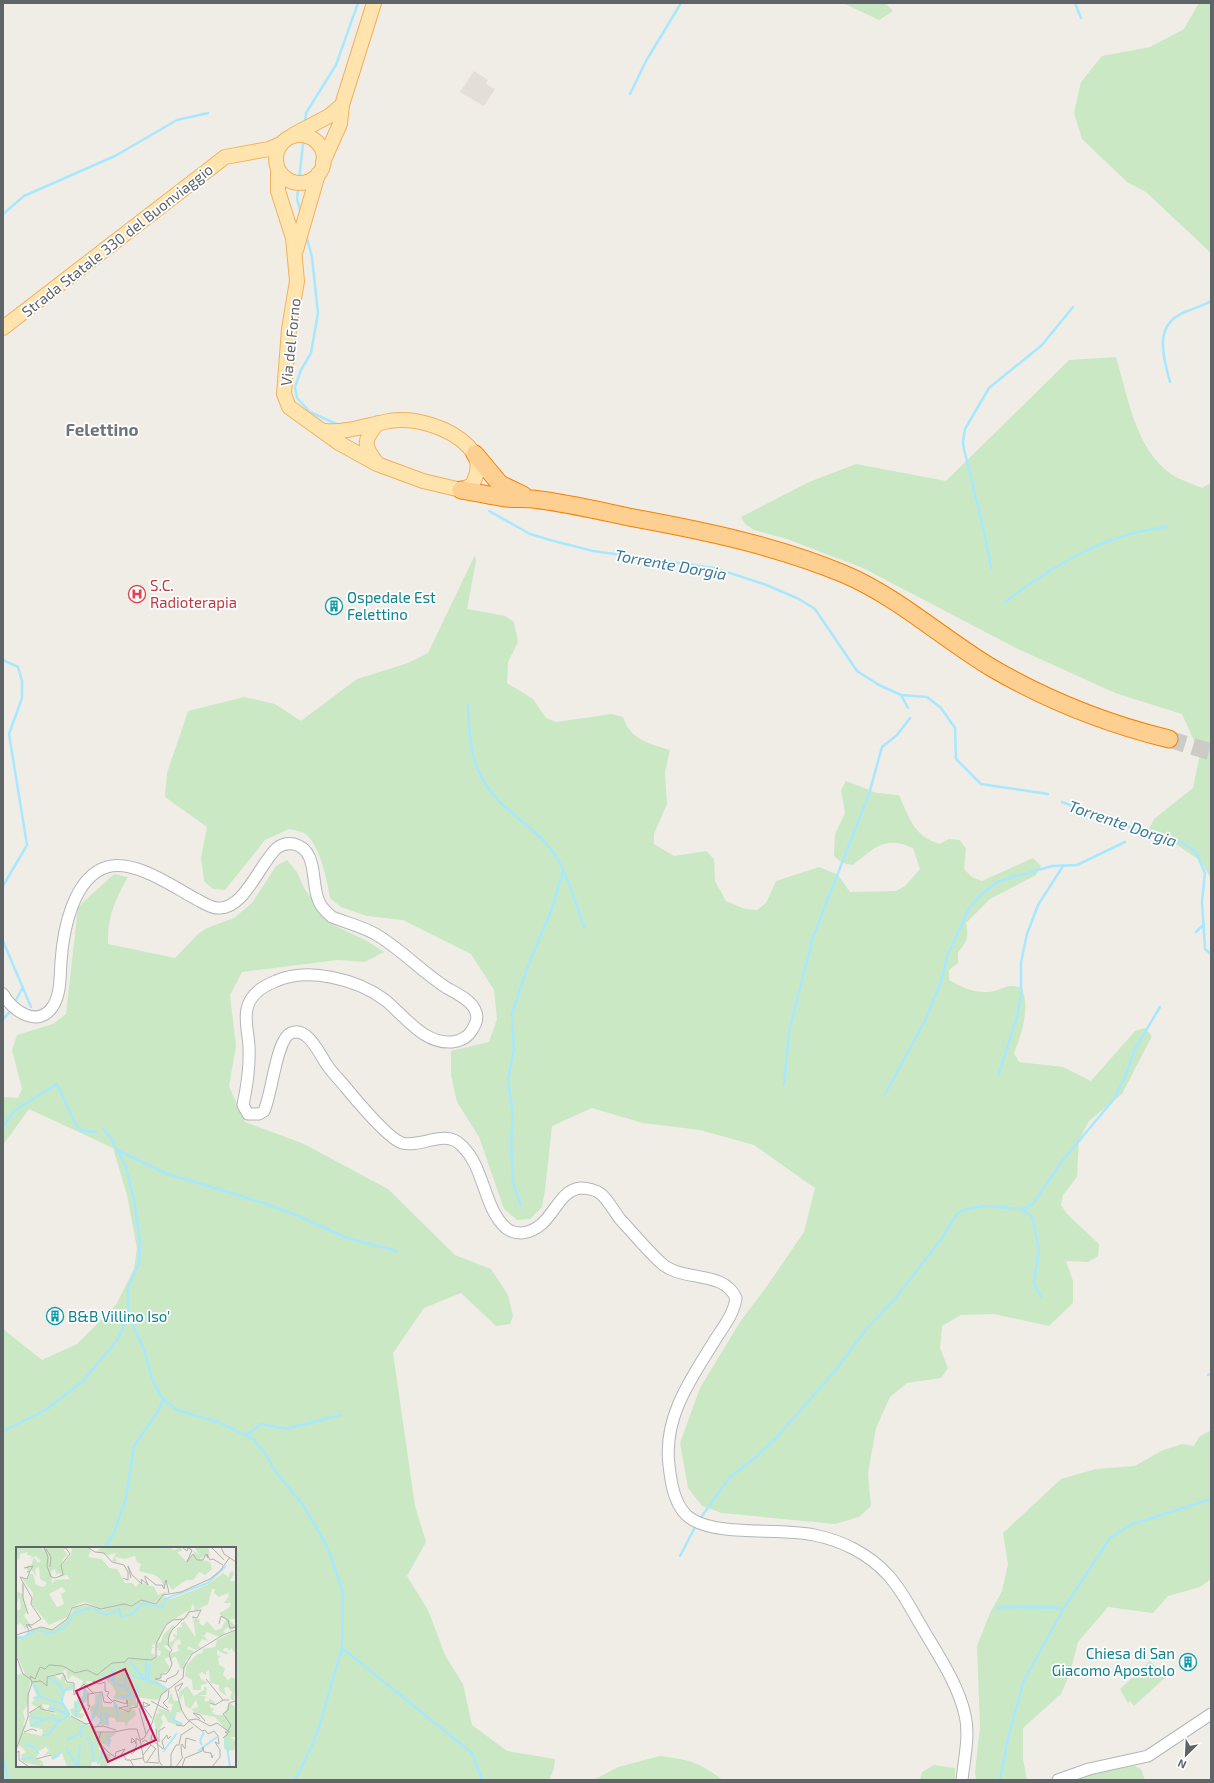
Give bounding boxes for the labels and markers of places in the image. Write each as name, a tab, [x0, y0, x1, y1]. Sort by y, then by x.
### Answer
place label: S.C. Radioterapia	[150, 576, 237, 611]
hospital icon: S.C. Radioterapia	[127, 584, 147, 604]
place label: Ospedale Est Felettino	[347, 588, 436, 623]
building icon: Ospedale Est Felettino	[324, 596, 344, 616]
building icon: B&B Villino Iso'	[45, 1306, 65, 1326]
place label: B&B Villino Iso'	[68, 1307, 170, 1325]
place label: Chiesa di San Giacomo Apostolo	[1052, 1644, 1175, 1679]
building icon: Chiesa di San Giacomo Apostolo	[1178, 1652, 1198, 1672]

